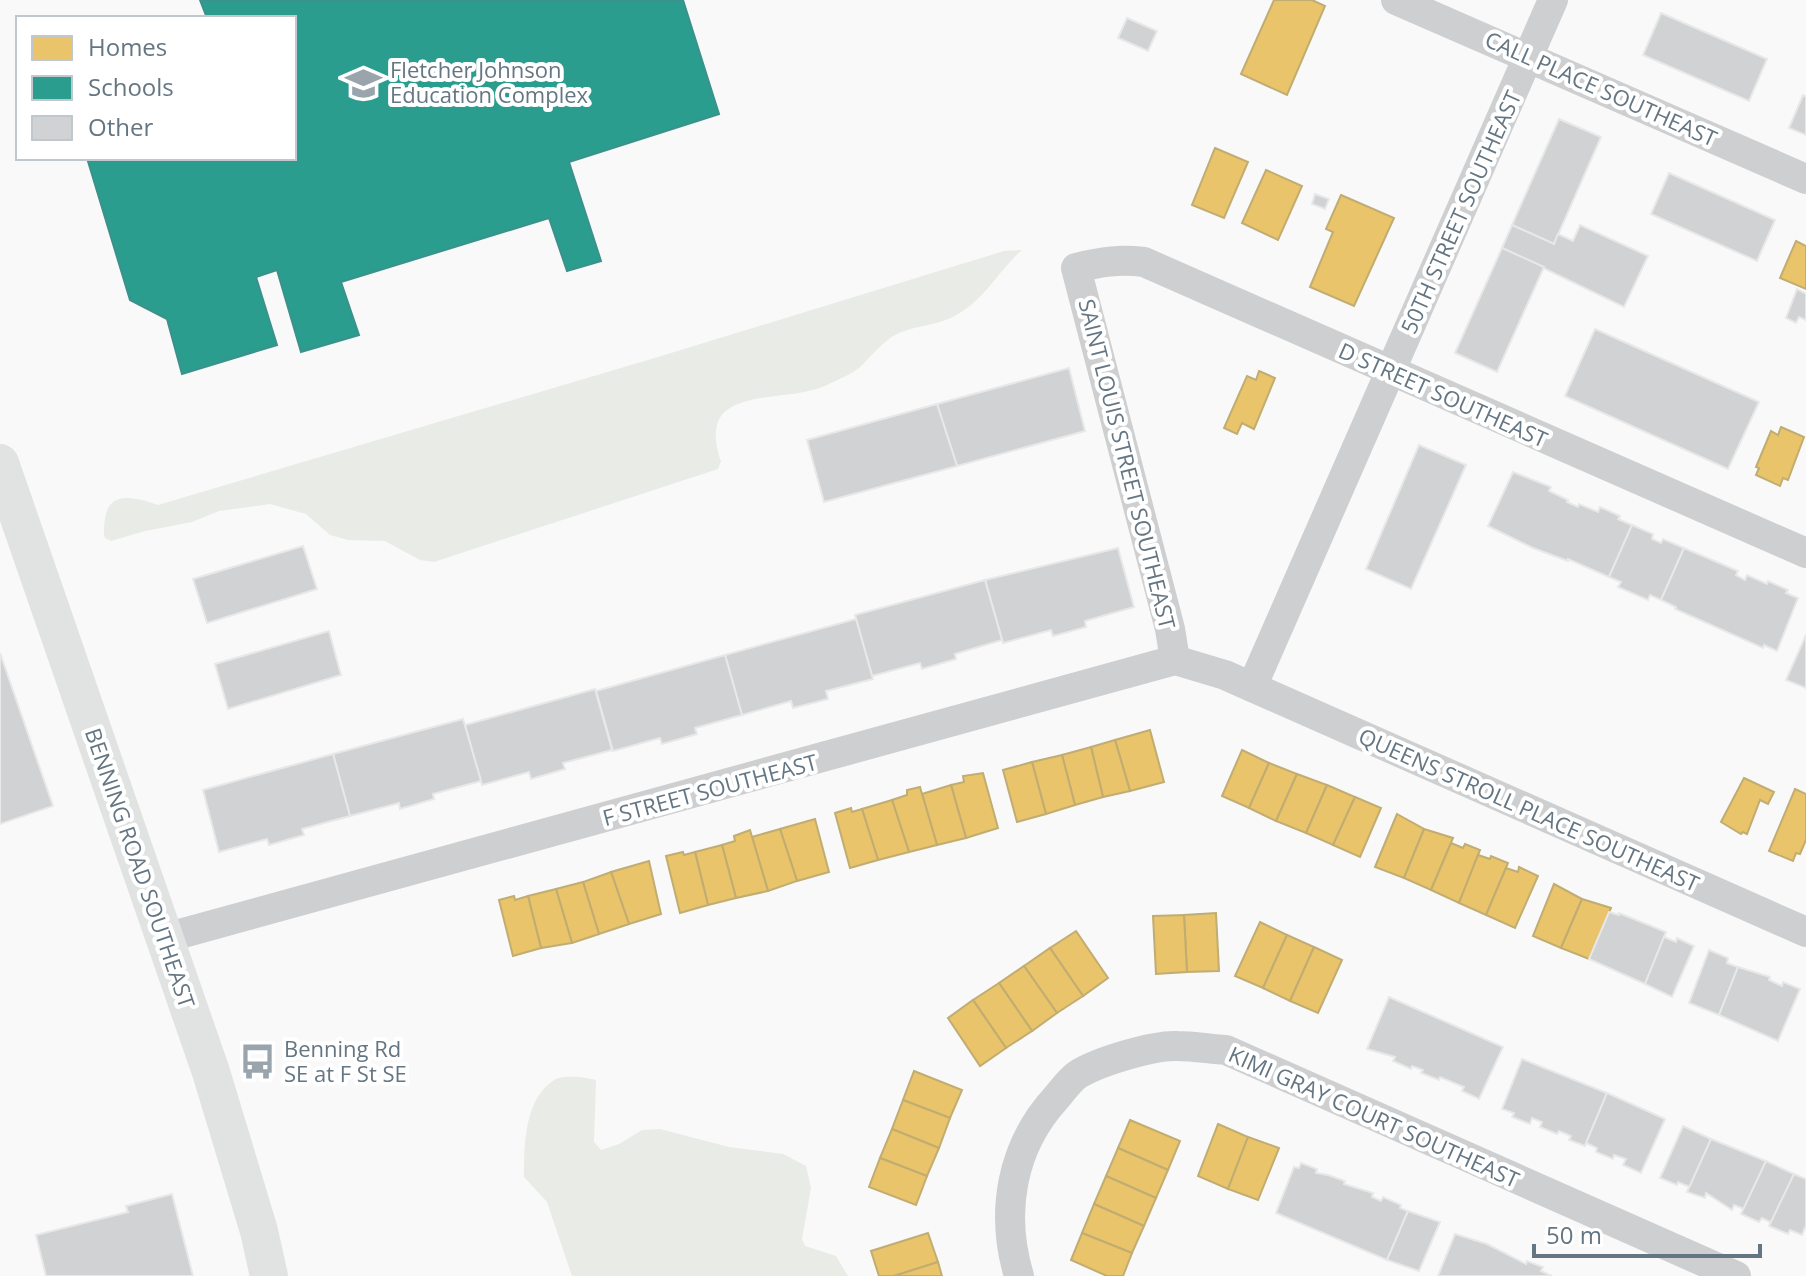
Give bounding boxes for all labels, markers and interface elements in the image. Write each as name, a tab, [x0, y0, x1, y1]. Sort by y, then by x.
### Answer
legend	[16, 16, 296, 160]
street label: CALL PLACE SOUTHEAST	[1481, 23, 1722, 153]
text: Homes	[88, 30, 167, 63]
place label: Fletcher Johnson Education Complex	[390, 54, 589, 109]
school or university icon: Fletcher Johnson Education Complex	[345, 64, 383, 102]
text: Schools	[88, 70, 174, 103]
street label: 50TH STREET SOUTHEAST	[1393, 85, 1527, 338]
text: Other	[88, 110, 153, 143]
street label: SAINT LOUIS STREET SOUTHEAST	[1072, 296, 1184, 632]
street label: D STREET SOUTHEAST	[1334, 335, 1553, 454]
street label: QUEENS STROLL PLACE SOUTHEAST	[1354, 720, 1704, 898]
street label: BENNING ROAD SOUTHEAST	[79, 724, 203, 1012]
street label: F STREET SOUTHEAST	[599, 746, 820, 832]
place label: Benning Rd SE at F St SE	[284, 1033, 407, 1088]
street label: KIMI GRAY COURT SOUTHEAST	[1224, 1038, 1524, 1194]
bus stop icon: Benning Rd SE at F St SE	[239, 1043, 277, 1081]
scale bar	[1534, 1208, 1760, 1258]
text: 50 m	[1546, 1218, 1602, 1251]

